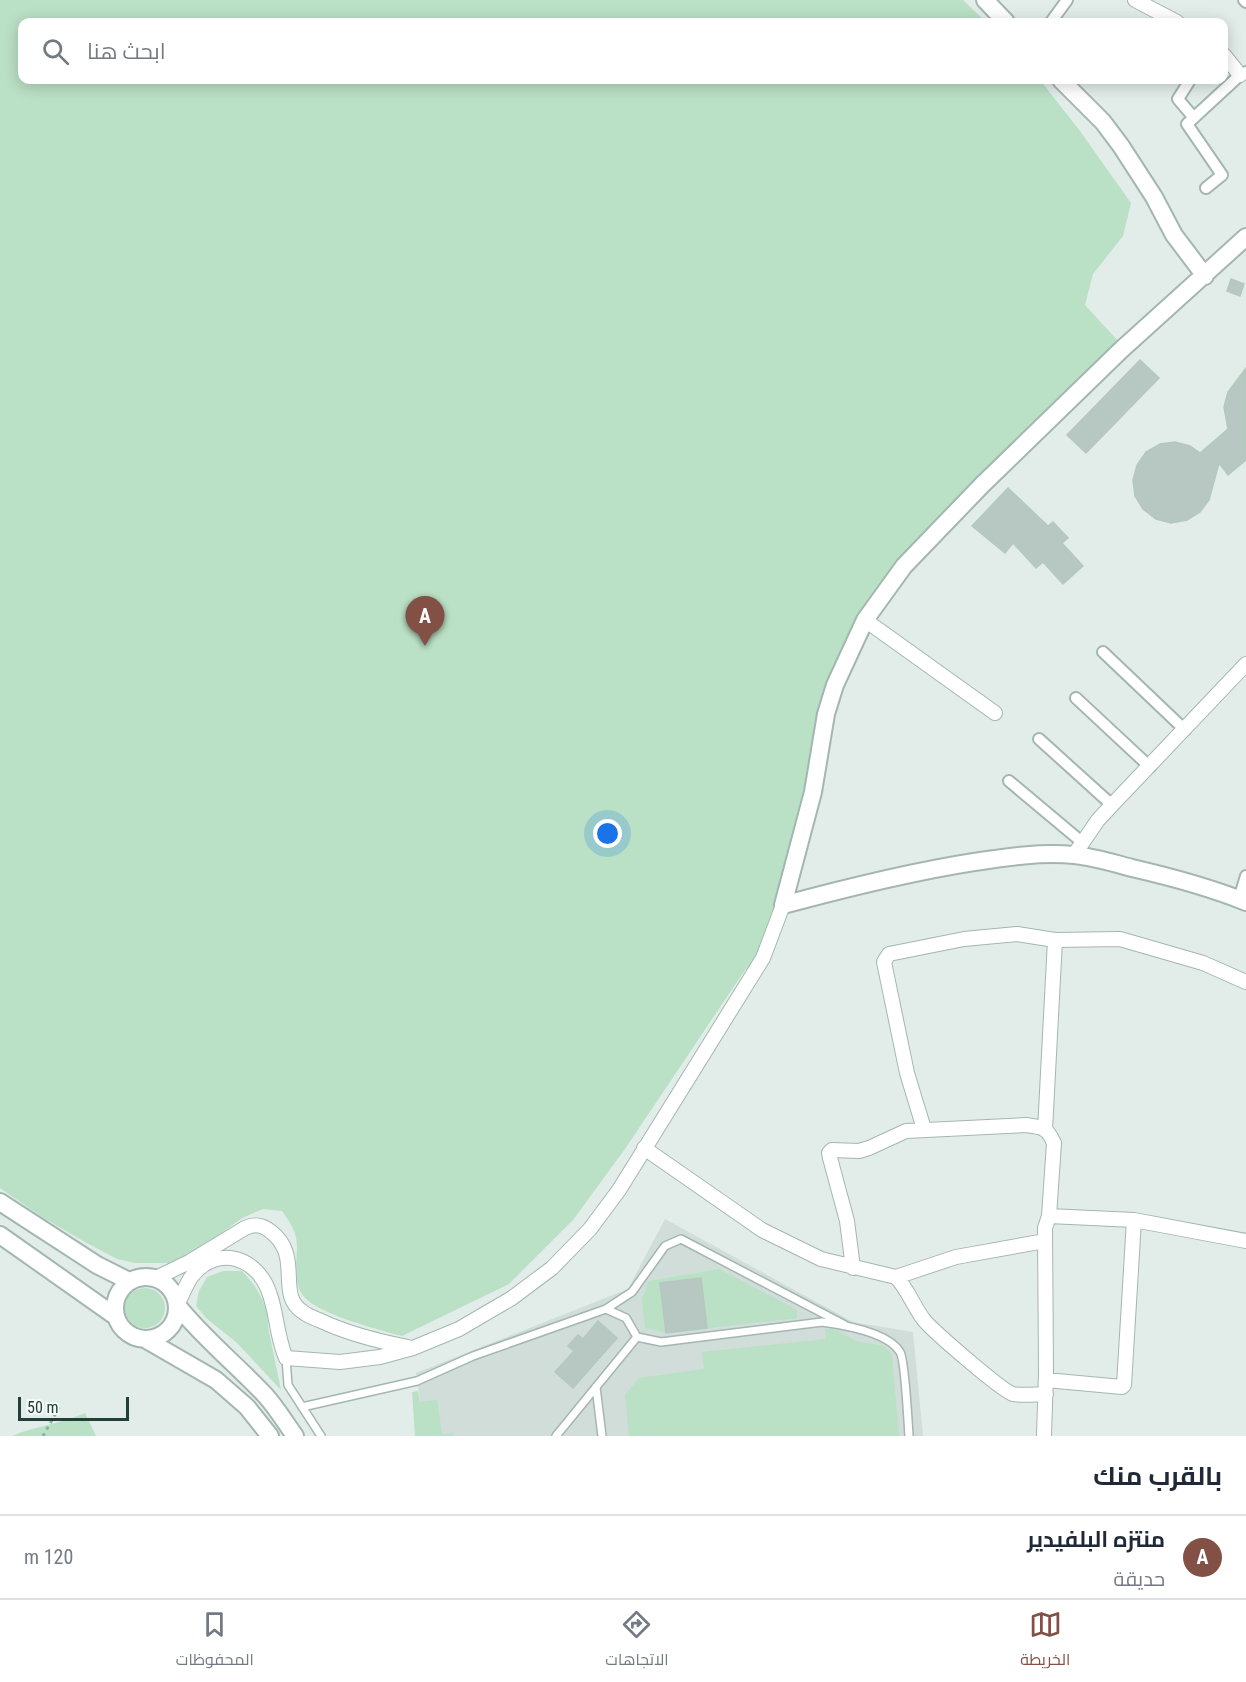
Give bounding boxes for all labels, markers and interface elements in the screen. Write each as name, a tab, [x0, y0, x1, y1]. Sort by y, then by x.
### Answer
search box	[18, 18, 1228, 84]
icon: search	[39, 35, 72, 68]
text: ابحث هنا	[87, 39, 166, 64]
pin: A	[406, 596, 444, 646]
your location	[593, 819, 622, 848]
scale bar	[18, 1394, 129, 1422]
text: 50 m	[27, 1398, 59, 1417]
text: بالقرب منك	[1093, 1461, 1222, 1491]
text: منتزه البلفيدير	[1027, 1527, 1165, 1552]
text: 120 m	[24, 1545, 73, 1569]
text: A	[1197, 1545, 1208, 1569]
text: حديقة	[1114, 1567, 1165, 1591]
tab: المحفوظات	[176, 1608, 254, 1674]
tab: الاتجاهات	[605, 1608, 669, 1674]
tab: الخريطة	[1020, 1608, 1070, 1674]

